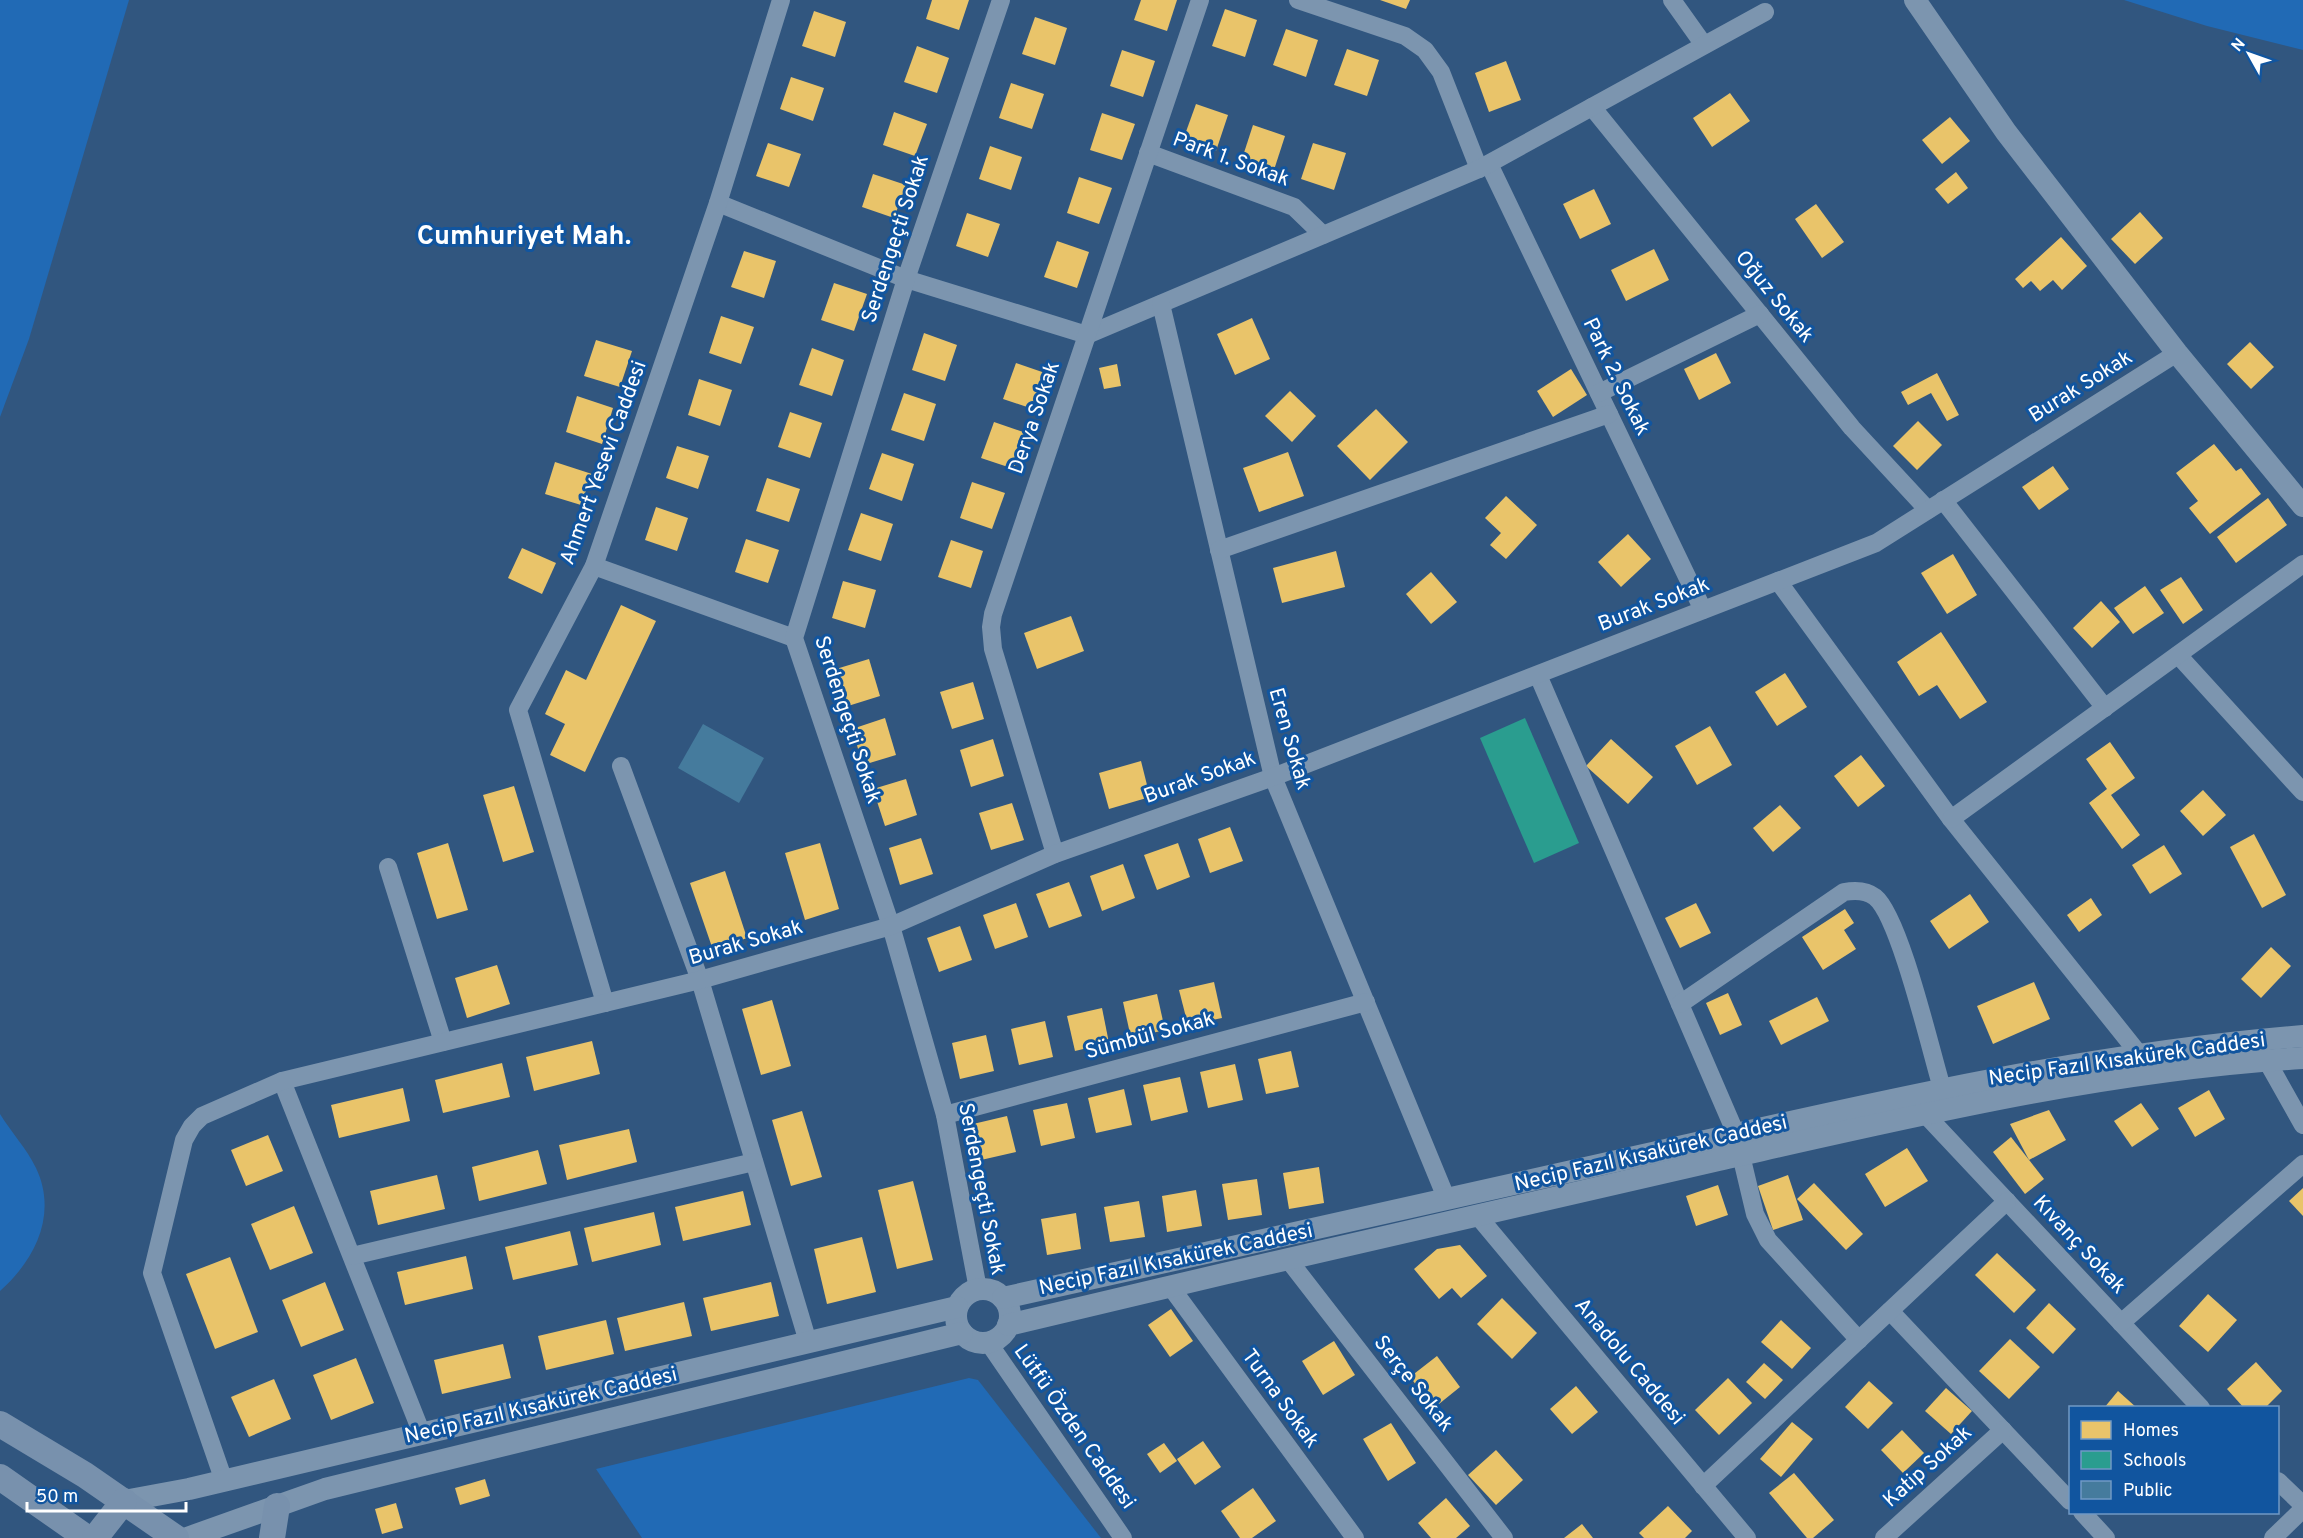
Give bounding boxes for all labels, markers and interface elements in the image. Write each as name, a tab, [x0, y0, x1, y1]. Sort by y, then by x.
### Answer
north arrow	[2219, 24, 2279, 84]
text: N	[2228, 35, 2250, 56]
street label: Park 1. Sokak	[1169, 126, 1293, 194]
street label: Serdengeçti Sokak	[856, 152, 936, 326]
district label: Cumhuriyet Mah.	[417, 220, 631, 254]
street label: Oğuz Sokak	[1728, 245, 1820, 349]
street label: Park 2. Sokak	[1576, 314, 1656, 440]
street label: Burak Sokak	[2024, 344, 2138, 430]
street label: Ahmert Yesevi Caddesi	[554, 357, 654, 569]
street label: Derya Sokak	[1003, 358, 1067, 478]
street label: Burak Sokak	[1594, 571, 1714, 639]
street label: Serdengeçti Sokak	[807, 633, 887, 807]
street label: Eren Sokak	[1262, 685, 1316, 793]
street label: Burak Sokak	[1140, 745, 1260, 811]
street label: Burak Sokak	[686, 914, 806, 972]
street label: Sümbül Sokak	[1082, 1006, 1218, 1066]
street label: Necip Fazıl Kısakürek Caddesi	[1987, 1027, 2267, 1093]
street label: Serdengeçti Sokak	[951, 1101, 1011, 1277]
street label: Necip Fazıl Kısakürek Caddesi	[1512, 1109, 1790, 1199]
street label: Kıvanç Sokak	[2026, 1190, 2132, 1300]
street label: Necip Fazıl Kısakürek Caddesi	[1037, 1218, 1315, 1302]
street label: Anadolu Caddesi	[1568, 1293, 1690, 1431]
street label: Serçe Sokak	[1367, 1330, 1459, 1438]
street label: Lütfü Özden Caddesi	[1007, 1339, 1141, 1515]
street label: Turna Sokak	[1235, 1344, 1325, 1454]
street label: Necip Fazıl Kısakürek Caddesi	[402, 1361, 680, 1451]
legend	[2069, 1406, 2279, 1514]
street label: Katip Sokak	[1878, 1420, 1978, 1514]
text: Homes	[2123, 1420, 2179, 1443]
text: Schools	[2123, 1450, 2186, 1473]
scale bar	[27, 1475, 186, 1513]
text: Public	[2123, 1480, 2173, 1503]
text: 50 m	[36, 1486, 78, 1509]

